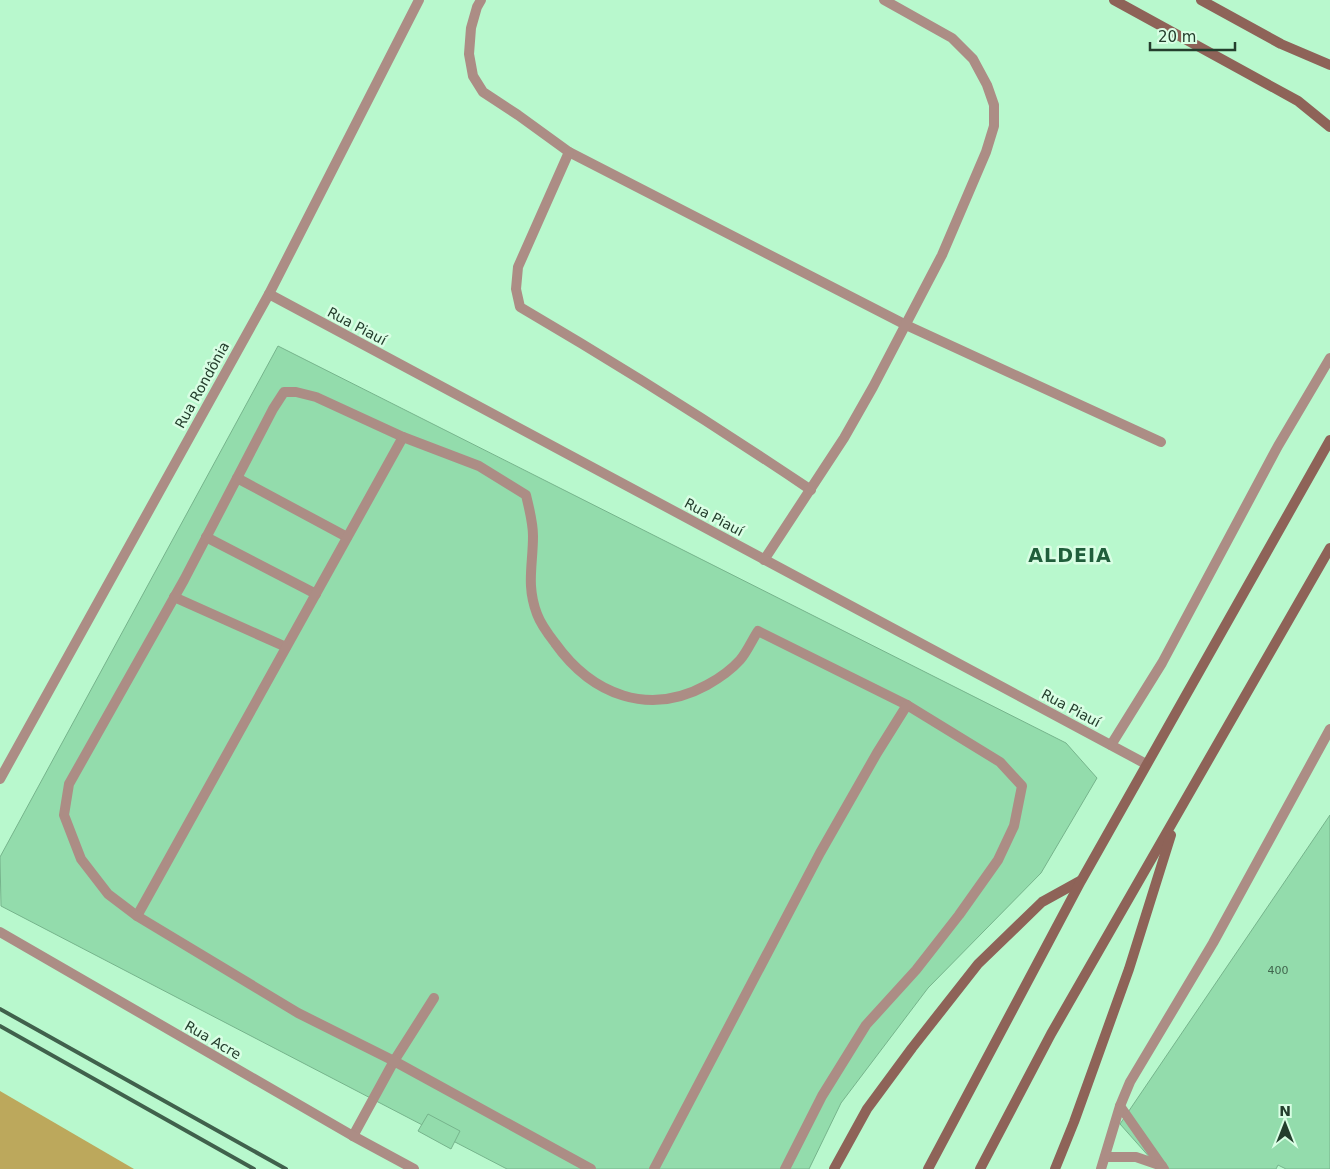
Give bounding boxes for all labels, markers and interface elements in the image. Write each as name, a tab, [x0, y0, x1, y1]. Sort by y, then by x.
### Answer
scale bar	[1150, 20, 1235, 52]
text: 20 m	[1158, 28, 1196, 46]
street label: Rua Piauí	[325, 304, 390, 349]
street label: Rua Rondônia	[172, 339, 232, 431]
street label: Rua Piauí	[682, 495, 747, 540]
district label: ALDEIA	[1028, 544, 1112, 566]
street label: Rua Piauí	[1039, 686, 1104, 731]
house number: 400	[1268, 964, 1289, 977]
street label: Rua Acre	[182, 1018, 244, 1062]
north arrow	[1260, 1099, 1310, 1149]
text: N	[1279, 1103, 1291, 1119]

